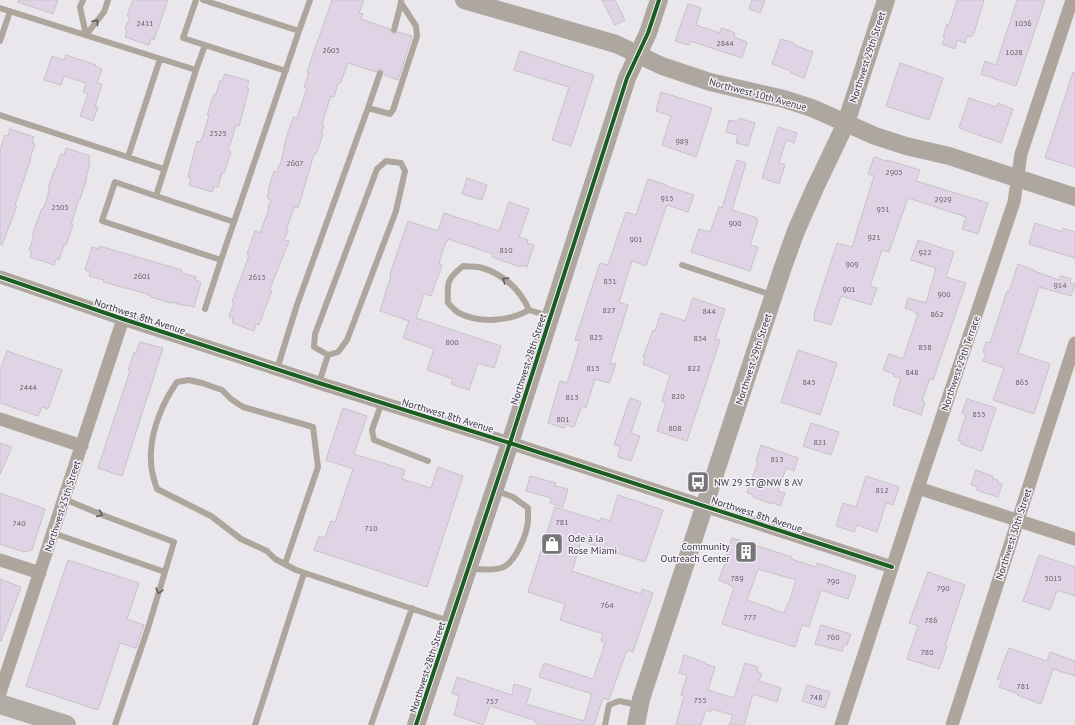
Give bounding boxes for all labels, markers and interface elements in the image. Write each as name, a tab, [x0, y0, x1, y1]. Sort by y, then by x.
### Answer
street label: Northwest 29th Street	[847, 9, 889, 104]
house number: 2411	[136, 18, 154, 28]
house number: 1036	[1014, 18, 1032, 28]
one-way arrow	[92, 20, 99, 27]
house number: 2844	[716, 38, 734, 48]
house number: 2603	[322, 45, 340, 55]
house number: 1028	[1005, 47, 1023, 57]
street label: Northwest 10th Avenue	[708, 75, 808, 114]
house number: 2525	[209, 128, 227, 138]
house number: 989	[675, 136, 689, 146]
house number: 2607	[286, 158, 304, 168]
house number: 2905	[885, 167, 903, 177]
house number: 915	[660, 193, 674, 203]
house number: 2929	[934, 194, 952, 204]
house number: 2505	[51, 202, 69, 212]
house number: 931	[876, 204, 890, 214]
house number: 900	[728, 218, 742, 228]
house number: 921	[867, 232, 881, 242]
house number: 901	[629, 234, 643, 244]
house number: 810	[499, 245, 513, 255]
house number: 922	[918, 247, 932, 257]
house number: 909	[845, 259, 859, 269]
house number: 2601	[133, 271, 151, 281]
house number: 2613	[248, 272, 266, 282]
house number: 831	[603, 276, 617, 286]
one-way arrow	[502, 277, 509, 285]
house number: 914	[1053, 280, 1067, 290]
house number: 901	[842, 284, 856, 294]
house number: 900	[937, 289, 951, 299]
street label: Northwest 8th Avenue	[93, 296, 187, 337]
house number: 827	[602, 305, 616, 315]
house number: 844	[702, 306, 716, 316]
house number: 862	[930, 309, 944, 319]
street label: Northwest 28th Street	[508, 311, 550, 406]
street label: Northwest 29th Street	[733, 311, 775, 406]
street label: Northwest 29th Terrace	[938, 314, 983, 412]
house number: 825	[589, 332, 603, 342]
house number: 834	[693, 333, 707, 343]
house number: 800	[445, 337, 459, 347]
house number: 858	[918, 342, 932, 352]
house number: 815	[586, 363, 600, 373]
house number: 822	[687, 363, 701, 373]
house number: 848	[905, 367, 919, 377]
house number: 845	[802, 377, 816, 387]
house number: 865	[1015, 377, 1029, 387]
house number: 2444	[19, 382, 37, 392]
house number: 820	[671, 391, 685, 401]
house number: 813	[565, 392, 579, 402]
street label: Northwest 8th Avenue	[400, 395, 495, 436]
house number: 855	[972, 409, 986, 419]
house number: 801	[556, 414, 570, 424]
house number: 808	[668, 423, 682, 433]
house number: 821	[813, 437, 827, 447]
house number: 813	[770, 454, 784, 464]
street label: Northwest 25th Street	[42, 458, 84, 553]
bus stop icon: NW 29 ST@NW 8 AV	[685, 469, 711, 495]
place label: NW 29 ST@NW 8 AV	[714, 476, 803, 489]
house number: 812	[875, 485, 889, 495]
street label: Northwest 30th Street	[993, 486, 1035, 581]
street label: Northwest 8th Avenue	[710, 494, 804, 535]
one-way arrow	[96, 509, 103, 517]
house number: 781	[555, 517, 569, 527]
house number: 740	[12, 518, 26, 528]
house number: 710	[364, 523, 378, 533]
shop icon: Ode à la Rose Miami	[539, 531, 565, 557]
place label: Ode à la Rose Miami	[568, 532, 617, 557]
building icon: Community Outreach Center	[733, 539, 759, 565]
place label: Community Outreach Center	[661, 540, 731, 565]
house number: 789	[730, 573, 744, 583]
house number: 3015	[1044, 573, 1062, 583]
house number: 790	[826, 576, 840, 586]
house number: 790	[936, 583, 950, 593]
one-way arrow	[155, 587, 164, 594]
house number: 764	[600, 600, 614, 610]
house number: 777	[743, 612, 757, 622]
house number: 786	[924, 615, 938, 625]
street label: Northwest 28th Street	[407, 619, 449, 714]
house number: 760	[826, 632, 840, 642]
house number: 780	[920, 647, 934, 657]
house number: 781	[1016, 681, 1030, 691]
house number: 748	[809, 692, 823, 702]
house number: 755	[693, 695, 707, 705]
house number: 757	[485, 696, 499, 706]

